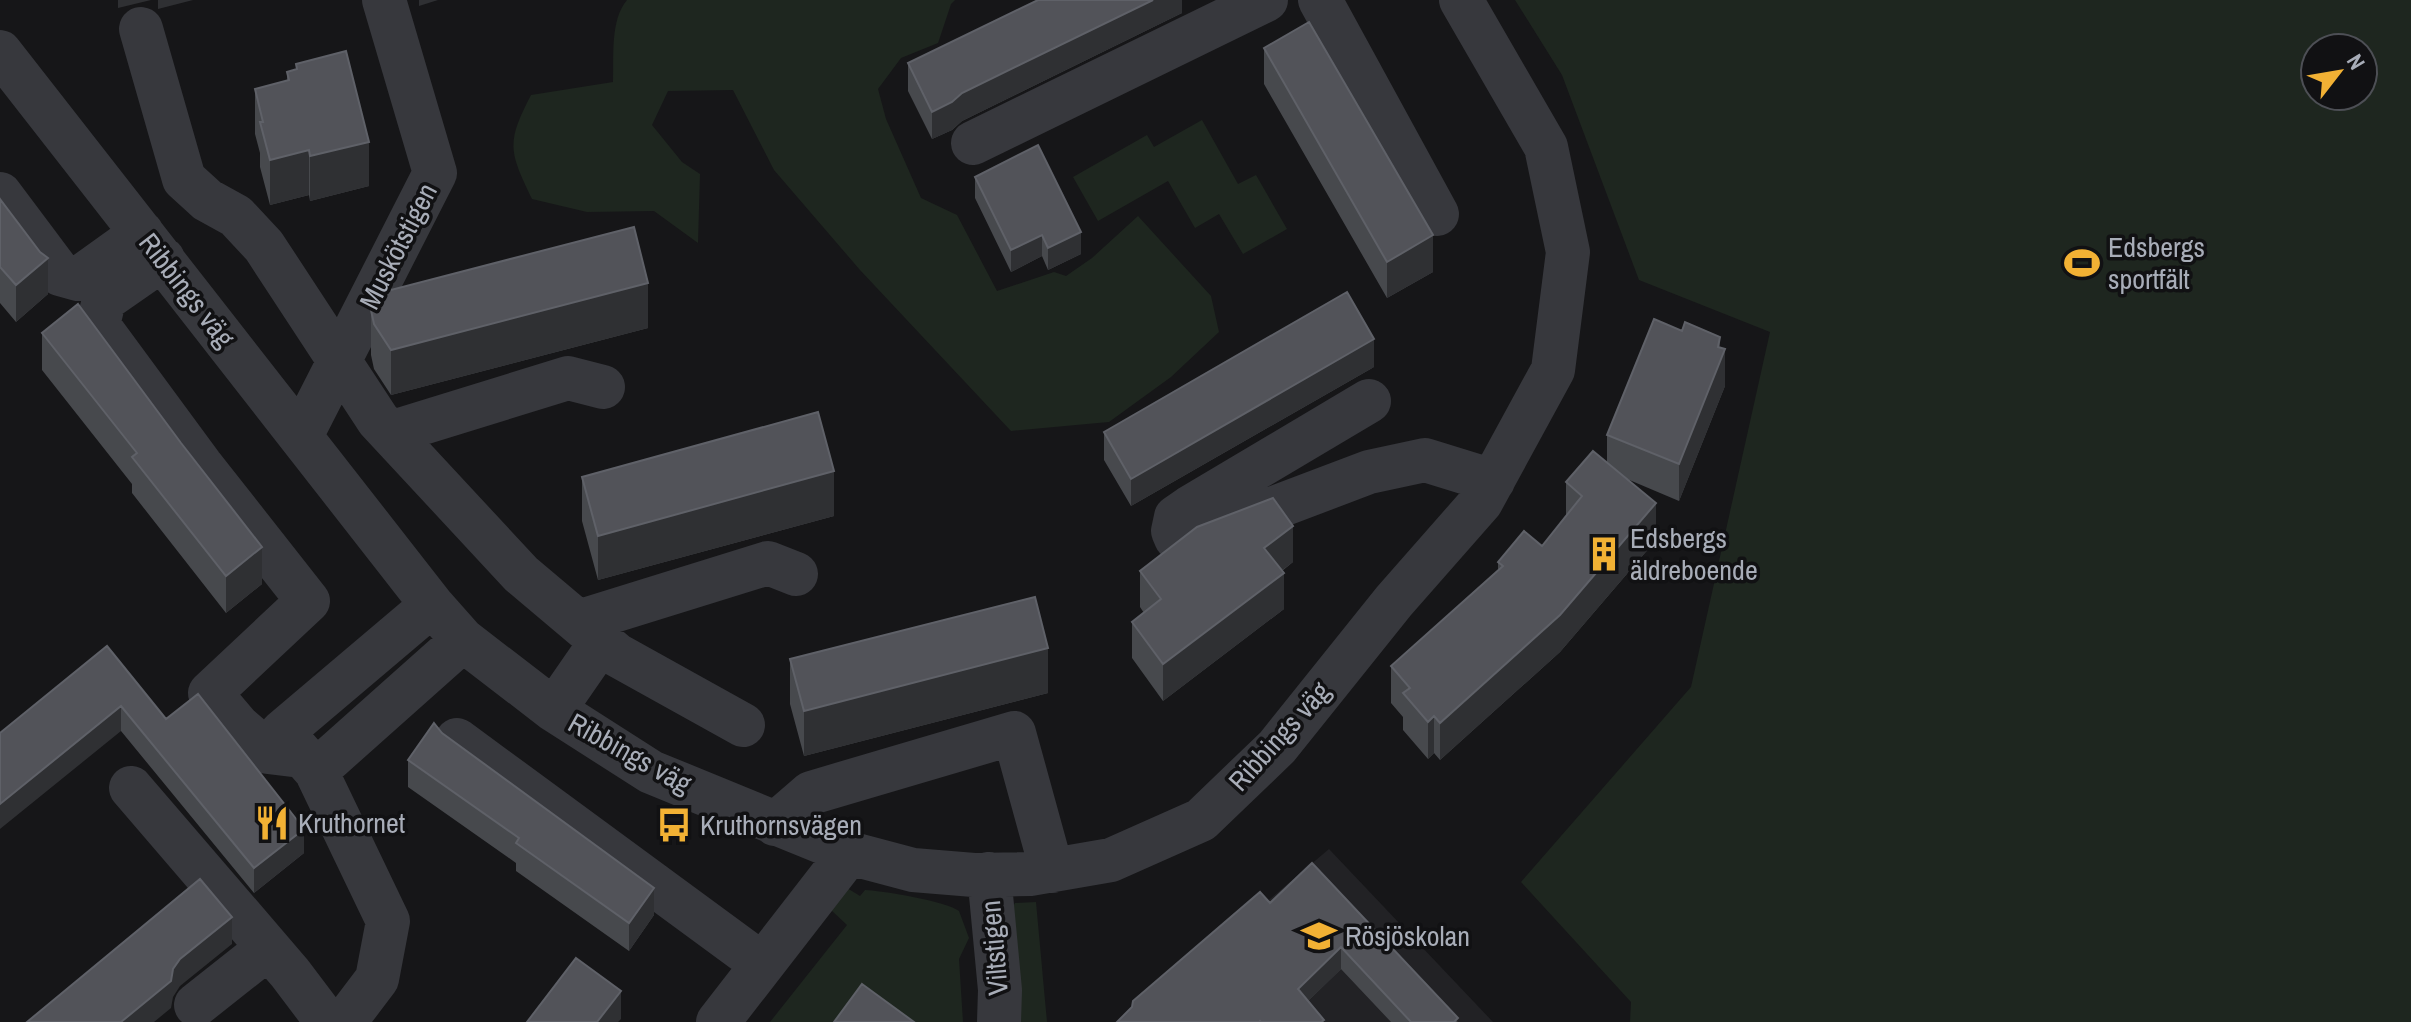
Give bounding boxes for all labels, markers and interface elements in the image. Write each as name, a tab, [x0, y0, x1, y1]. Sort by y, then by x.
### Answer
north arrow	[2299, 32, 2379, 112]
text: N	[2340, 48, 2372, 75]
street label: Muskötstigen	[350, 177, 446, 315]
street label: Ribbings väg	[130, 225, 244, 355]
place label: Edsbergs sportfält	[2108, 228, 2205, 298]
sports icon: Edsbergs sportfält	[2063, 244, 2101, 282]
place label: Edsbergs äldreboende	[1630, 519, 1758, 589]
building icon: Edsbergs äldreboende	[1585, 535, 1623, 573]
street label: Ribbings väg	[1220, 673, 1339, 799]
street label: Ribbings väg	[562, 704, 699, 803]
restaurant icon: Kruthornet	[253, 804, 291, 842]
place label: Kruthornet	[298, 804, 405, 842]
bus stop icon: Kruthornsvägen	[655, 806, 693, 844]
place label: Kruthornsvägen	[700, 806, 862, 844]
street label: Viltstigen	[971, 899, 1017, 997]
school or university icon: Rösjöskolan	[1300, 917, 1338, 955]
place label: Rösjöskolan	[1345, 917, 1470, 955]

